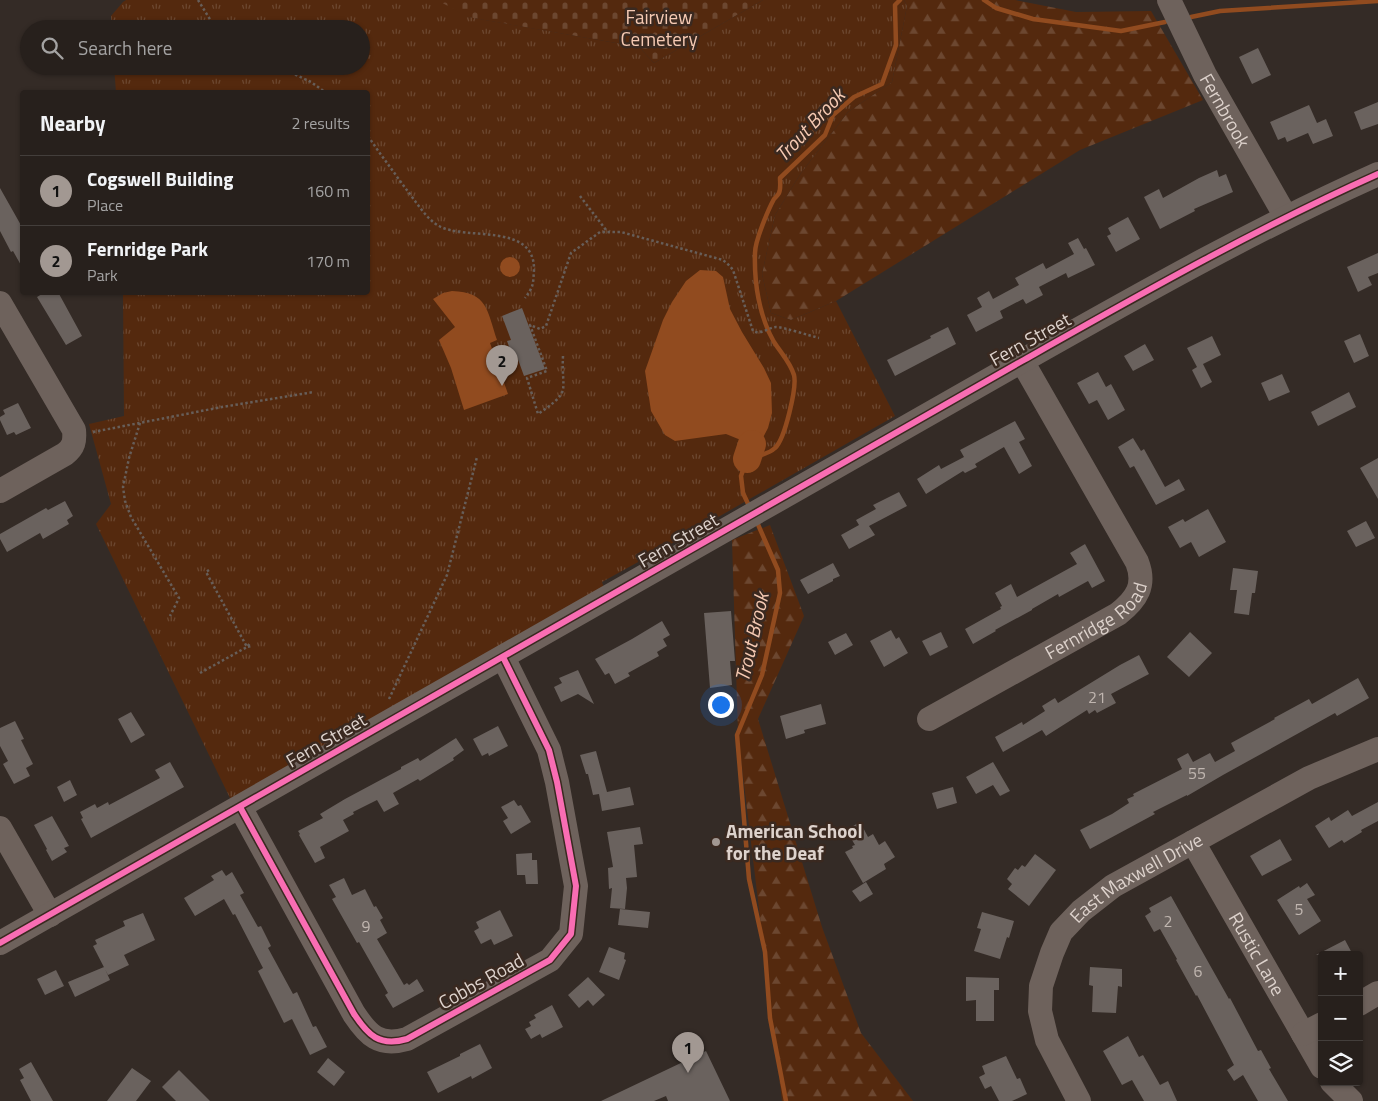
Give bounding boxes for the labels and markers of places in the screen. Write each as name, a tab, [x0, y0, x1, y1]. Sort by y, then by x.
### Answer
pin: 2	[486, 345, 518, 386]
place label: American School for the Deaf	[726, 816, 863, 867]
marker: American School for the Deaf	[710, 836, 722, 848]
pin: 1	[672, 1032, 704, 1073]

